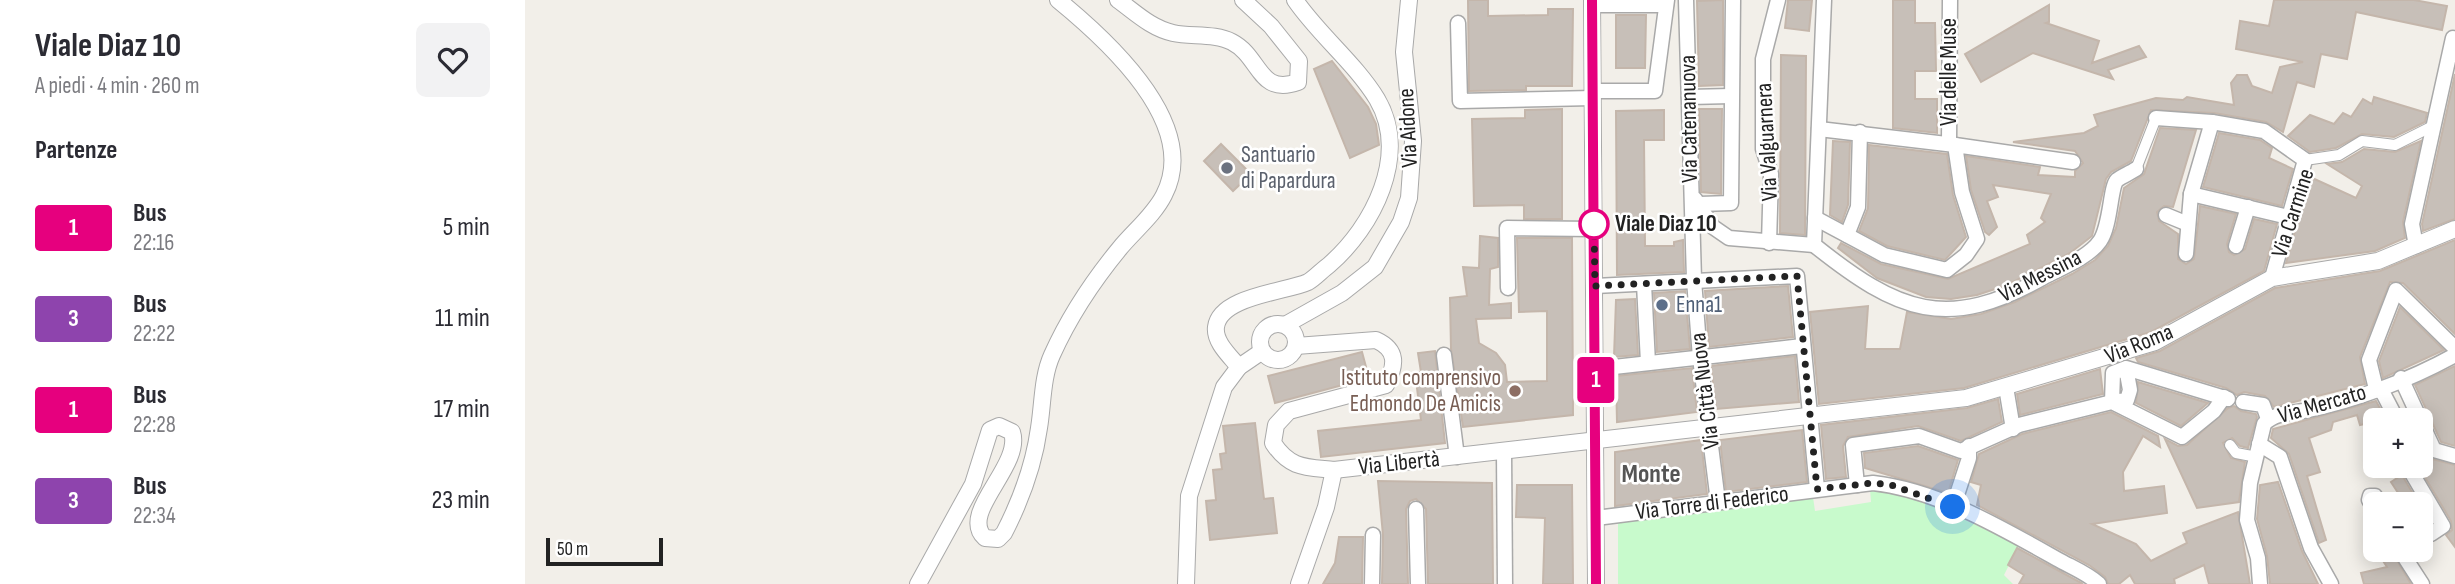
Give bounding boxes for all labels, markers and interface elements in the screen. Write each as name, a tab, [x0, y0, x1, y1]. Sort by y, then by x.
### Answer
street label: Via delle Muse	[1935, 18, 1963, 126]
button: heart	[416, 23, 490, 97]
text: Viale Diaz 10	[35, 26, 181, 66]
street label: Via Catenanuova	[1674, 55, 1704, 183]
text: A piedi · 4 min · 260 m	[35, 72, 200, 100]
street label: Via Valguarnera	[1750, 82, 1784, 202]
street label: Via Aidone	[1392, 88, 1424, 168]
text: Partenze	[35, 135, 117, 166]
place label: Santuario di Papardura	[1241, 141, 1336, 195]
marker: Santuario di Papardura	[1219, 160, 1235, 176]
street label: Via Carmine	[2266, 165, 2320, 261]
text: Bus	[133, 198, 167, 229]
marker: Viale Diaz 10	[1579, 209, 1609, 239]
place label: Viale Diaz 10	[1615, 210, 1717, 238]
text: 5 min	[443, 212, 490, 243]
text: 1	[69, 213, 78, 242]
text: 22:16	[133, 229, 174, 257]
street label: Via Messina	[1994, 243, 2086, 309]
text: Bus	[133, 289, 167, 320]
place label: Enna1	[1676, 291, 1722, 319]
marker: Enna1	[1654, 297, 1670, 313]
text: 11 min	[435, 303, 490, 334]
text: 3	[68, 304, 79, 333]
street label: Via Roma	[2101, 318, 2177, 370]
text: 22:22	[133, 320, 175, 348]
street label: Via Città Nuova	[1684, 331, 1726, 451]
line badge: 1	[1573, 357, 1619, 403]
place label: Istituto comprensivo Edmondo De Amicis	[1341, 364, 1501, 418]
text: 1	[1591, 365, 1601, 394]
street label: Via Mercato	[2275, 378, 2369, 430]
text: Bus	[133, 380, 167, 411]
marker: Istituto comprensivo Edmondo De Amicis	[1507, 383, 1523, 399]
text: 17 min	[434, 394, 490, 425]
text: 1	[69, 395, 78, 424]
map controls	[2363, 408, 2433, 562]
button: +	[2363, 408, 2433, 478]
text: 22:28	[133, 411, 176, 439]
street label: Via Libertà	[1357, 445, 1441, 481]
district label: Monte	[1621, 459, 1681, 490]
text: Bus	[133, 471, 167, 502]
street label: Via Torre di Federico	[1634, 480, 1790, 526]
text: 23 min	[432, 485, 490, 516]
text: 3	[68, 486, 79, 515]
your location	[1935, 489, 1970, 524]
button: −	[2363, 492, 2433, 562]
text: 22:34	[133, 502, 176, 530]
scale bar	[546, 535, 663, 567]
text: 50 m	[557, 538, 588, 561]

